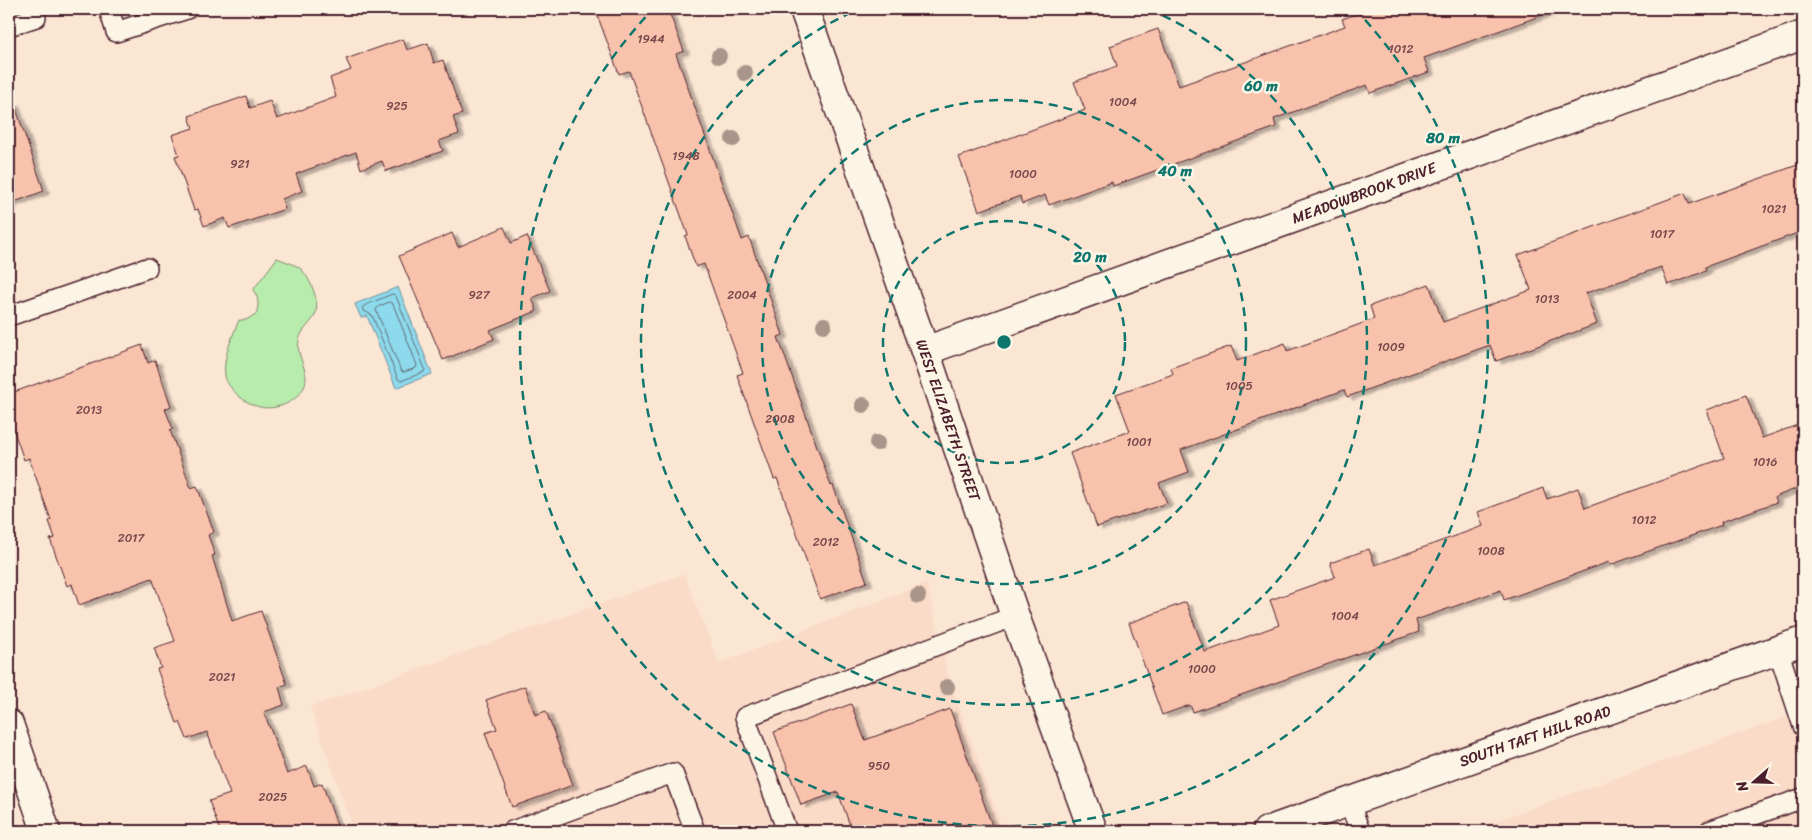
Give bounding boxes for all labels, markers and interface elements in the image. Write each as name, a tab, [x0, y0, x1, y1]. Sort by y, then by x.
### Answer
house number: 1944	[637, 28, 665, 50]
house number: 1012	[1389, 38, 1413, 60]
text: 60 m	[1243, 73, 1278, 99]
house number: 1004	[1109, 91, 1137, 113]
house number: 925	[386, 95, 408, 117]
text: 80 m	[1425, 125, 1460, 151]
house number: 1948	[672, 145, 700, 167]
house number: 921	[230, 153, 250, 175]
street label: MEADOWBROOK DRIVE	[1288, 154, 1441, 231]
text: 40 m	[1157, 158, 1193, 184]
house number: 1000	[1009, 163, 1037, 185]
house number: 1021	[1762, 198, 1786, 220]
house number: 1017	[1650, 223, 1676, 245]
text: 20 m	[1072, 244, 1107, 270]
house number: 927	[468, 284, 491, 306]
house number: 2004	[727, 284, 757, 306]
house number: 1013	[1535, 288, 1560, 310]
centre of rings	[995, 333, 1013, 351]
street label: WEST ELIZABETH STREET	[908, 336, 988, 506]
house number: 1009	[1377, 336, 1405, 358]
house number: 1005	[1225, 375, 1253, 397]
house number: 2013	[76, 399, 103, 421]
house number: 2008	[765, 408, 795, 430]
house number: 1001	[1126, 431, 1152, 453]
house number: 1016	[1753, 451, 1778, 473]
house number: 1012	[1632, 509, 1656, 531]
house number: 2017	[118, 527, 145, 549]
house number: 2012	[813, 531, 839, 553]
house number: 1008	[1477, 540, 1505, 562]
house number: 1004	[1331, 605, 1359, 627]
house number: 1000	[1188, 658, 1216, 680]
house number: 2021	[209, 666, 235, 688]
street label: SOUTH TAFT HILL ROAD	[1456, 698, 1614, 774]
house number: 950	[868, 755, 891, 777]
north arrow	[1730, 758, 1780, 808]
text: N	[1729, 777, 1756, 796]
house number: 2025	[259, 786, 287, 808]

